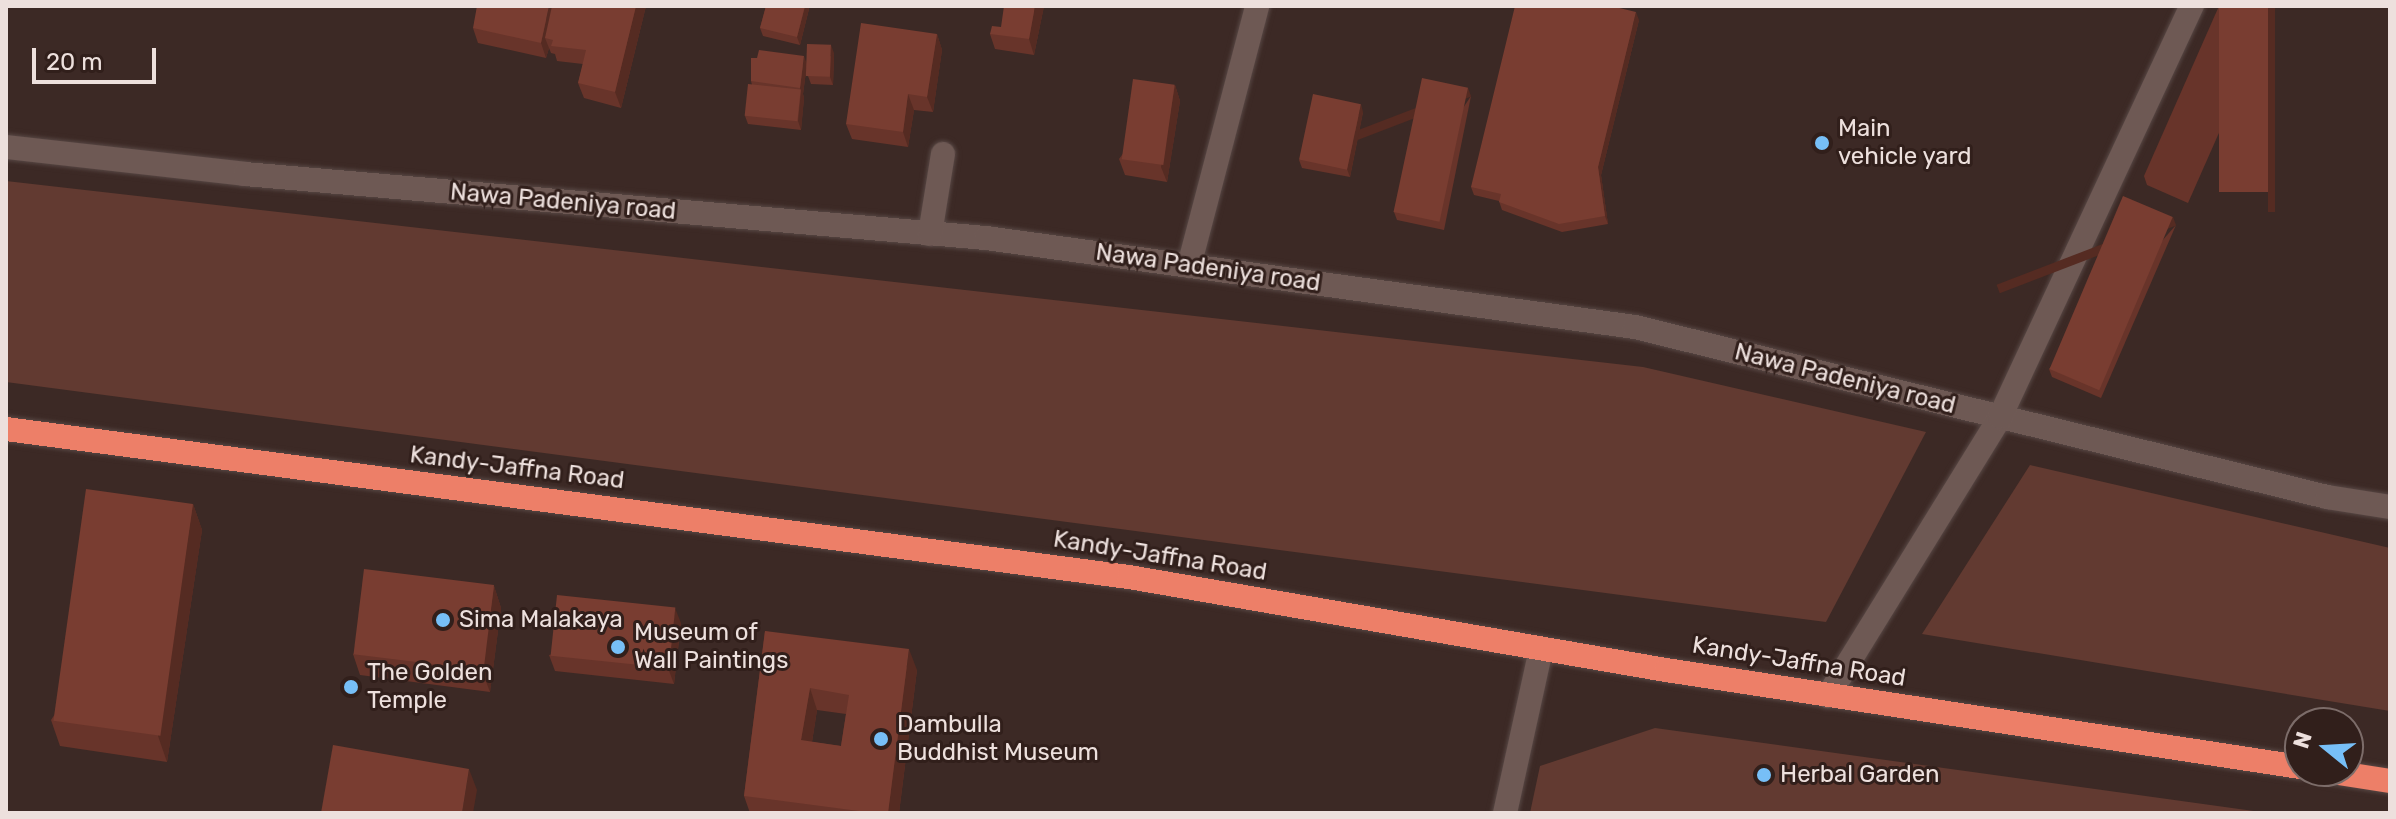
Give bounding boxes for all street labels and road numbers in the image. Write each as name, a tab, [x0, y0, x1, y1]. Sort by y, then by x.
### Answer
street label: Nawa Padeniya road	[449, 178, 677, 226]
street label: Nawa Padeniya road	[1094, 238, 1322, 298]
street label: Nawa Padeniya road	[1732, 338, 1958, 420]
street label: Kandy-Jaffna Road	[408, 441, 626, 495]
street label: Kandy-Jaffna Road	[1051, 525, 1269, 587]
street label: Kandy-Jaffna Road	[1690, 631, 1908, 693]

